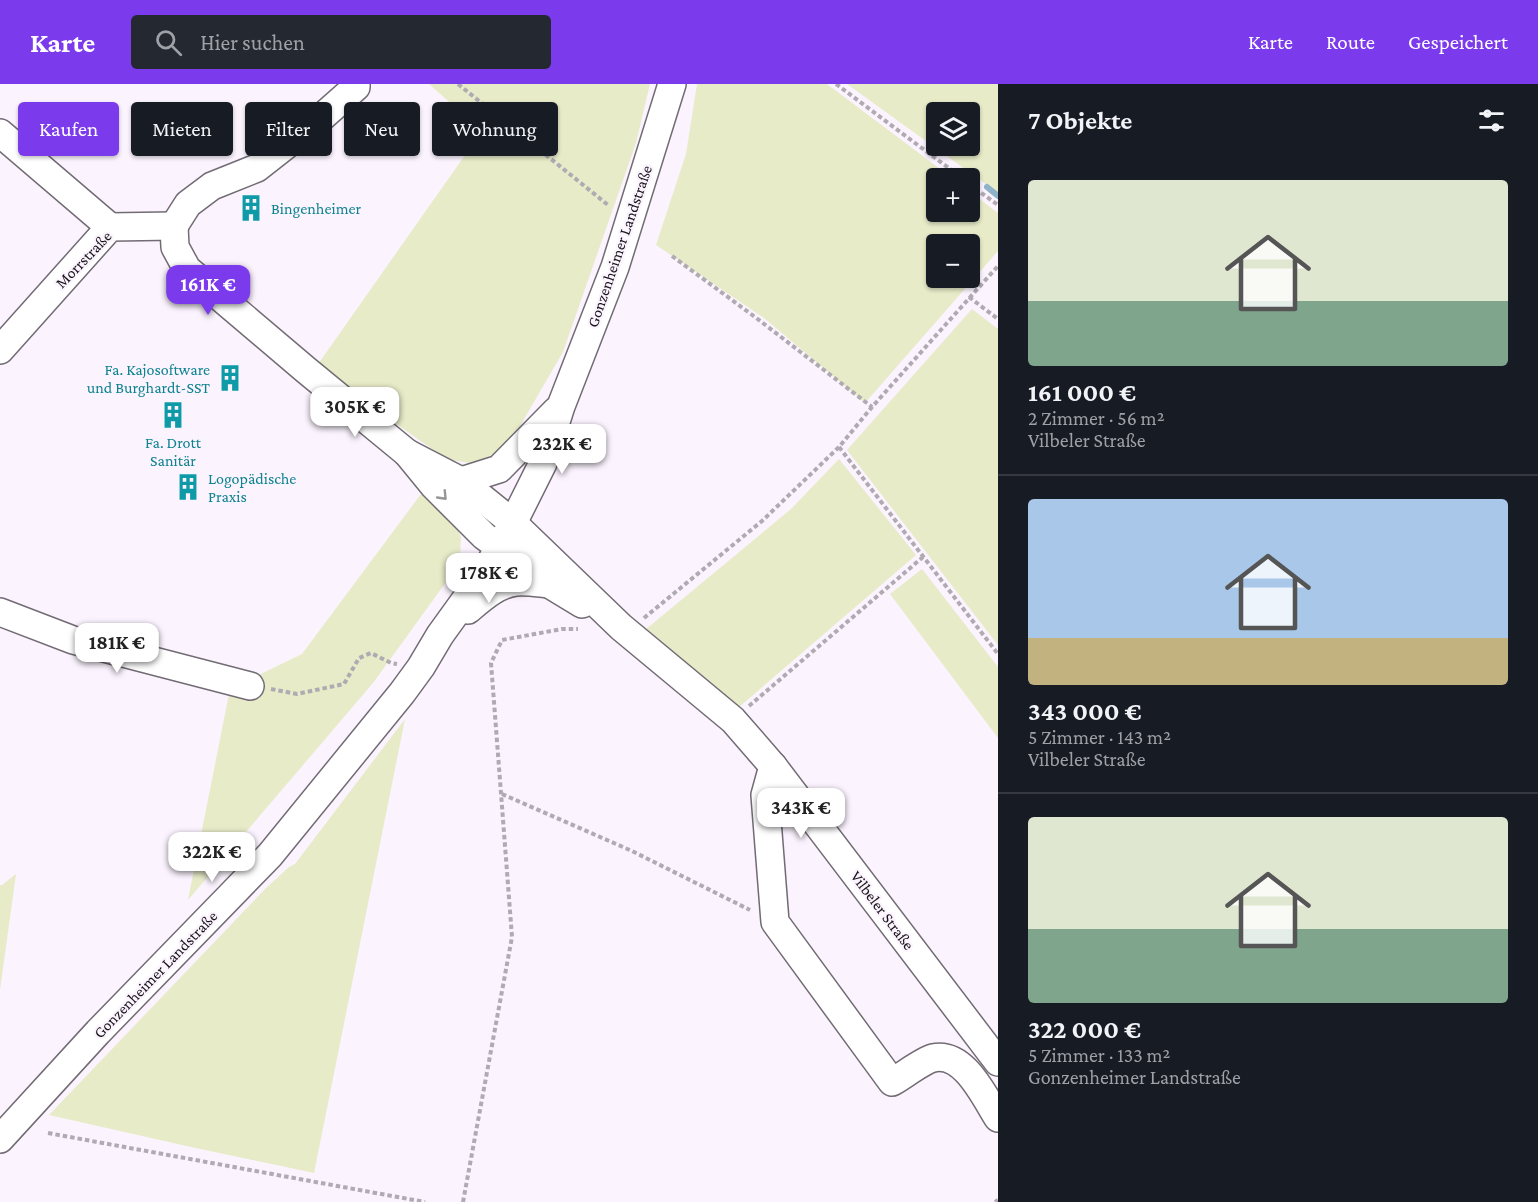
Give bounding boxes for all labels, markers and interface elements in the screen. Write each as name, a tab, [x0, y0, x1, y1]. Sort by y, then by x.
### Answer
search box	[131, 15, 551, 69]
icon: search	[152, 26, 185, 59]
text: Karte	[30, 27, 95, 58]
text: Hier suchen	[200, 30, 305, 55]
text: Karte	[1248, 30, 1293, 54]
text: Route	[1326, 30, 1375, 54]
text: Gespeichert	[1408, 30, 1508, 54]
chip: Kaufen	[18, 102, 119, 156]
chip: Mieten	[131, 102, 233, 156]
chip: Filter	[245, 102, 332, 156]
chip: Neu	[344, 102, 420, 156]
chip: Wohnung	[432, 102, 558, 156]
map controls	[926, 102, 980, 288]
button: layers	[926, 102, 980, 156]
icon: filters	[1475, 104, 1508, 137]
text: 7 Objekte	[1028, 106, 1132, 135]
street label: Gonzenheimer Landstraße	[584, 163, 655, 329]
button: +	[926, 168, 980, 222]
building icon: Bingenheimer	[236, 193, 266, 223]
place label: Bingenheimer	[271, 200, 362, 218]
icon: home	[1214, 219, 1322, 327]
street label: Morrstraße	[52, 227, 115, 291]
button: −	[926, 234, 980, 288]
pin: 161K €	[159, 265, 257, 316]
text: 161K €	[180, 273, 236, 295]
place label: Fa. Kajosoftware und Burghardt-SST	[87, 361, 210, 397]
building icon: Fa. Kajosoftware und Burghardt-SST	[215, 363, 245, 393]
text: 161 000 €	[1028, 378, 1136, 407]
pin: 305K €	[306, 387, 404, 438]
text: 305K €	[324, 395, 386, 417]
building icon: Fa. Drott Sanitär	[158, 400, 188, 430]
text: 2 Zimmer · 56 m²	[1028, 407, 1165, 429]
pin: 232K €	[513, 424, 611, 475]
text: Vilbeler Straße	[1028, 429, 1145, 451]
text: 232K €	[532, 432, 592, 454]
place label: Fa. Drott Sanitär	[145, 434, 202, 469]
place label: Logopädische Praxis	[208, 470, 296, 505]
building icon: Logopädische Praxis	[173, 472, 203, 502]
one-way arrow	[436, 489, 447, 500]
icon: home	[1214, 538, 1322, 646]
pin: 178K €	[440, 553, 538, 604]
text: 178K €	[460, 561, 518, 583]
pin: 181K €	[68, 623, 166, 674]
text: 181K €	[89, 631, 145, 653]
text: 343 000 €	[1028, 697, 1142, 726]
text: 5 Zimmer · 143 m²	[1028, 726, 1171, 748]
text: Vilbeler Straße	[1028, 748, 1145, 770]
pin: 343K €	[752, 788, 850, 839]
text: 343K €	[771, 796, 831, 818]
pin: 322K €	[163, 832, 261, 883]
text: 322K €	[182, 840, 242, 862]
icon: home	[1214, 856, 1322, 964]
street label: Vilbeler Straße	[848, 868, 918, 953]
street label: Gonzenheimer Landstraße	[90, 907, 221, 1041]
text: 322 000 €	[1028, 1015, 1141, 1044]
text: 5 Zimmer · 133 m²	[1028, 1044, 1170, 1066]
text: Gonzenheimer Landstraße	[1028, 1066, 1241, 1088]

